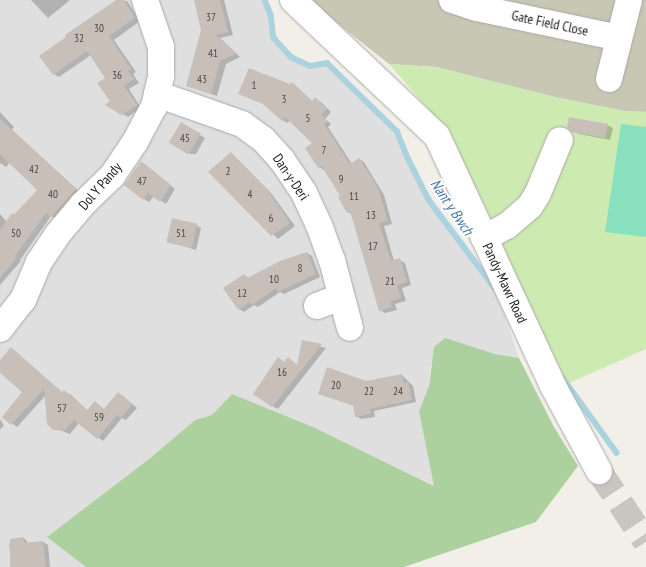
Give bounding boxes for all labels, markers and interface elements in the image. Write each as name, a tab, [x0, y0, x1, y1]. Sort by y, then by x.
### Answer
street label: Gate Field Close	[510, 7, 590, 39]
house number: 37	[206, 10, 216, 24]
house number: 30	[94, 21, 104, 35]
house number: 32	[74, 31, 84, 45]
house number: 41	[208, 46, 218, 60]
house number: 36	[112, 68, 122, 82]
house number: 43	[197, 72, 207, 86]
house number: 1	[252, 78, 256, 92]
house number: 3	[282, 92, 286, 106]
house number: 5	[306, 111, 310, 125]
house number: 45	[180, 131, 190, 145]
house number: 7	[322, 143, 326, 157]
street label: Dan-y-Deri	[269, 151, 313, 203]
street label: Dol Y Pandy	[75, 159, 125, 213]
house number: 42	[29, 162, 39, 176]
house number: 2	[226, 164, 230, 178]
house number: 9	[339, 172, 343, 186]
house number: 47	[137, 174, 147, 188]
water label: Nant y Bwch	[427, 175, 477, 239]
house number: 40	[48, 187, 58, 201]
house number: 4	[248, 187, 252, 201]
house number: 11	[349, 189, 359, 203]
house number: 13	[366, 208, 376, 222]
house number: 6	[269, 211, 273, 225]
house number: 50	[11, 226, 21, 240]
house number: 51	[176, 226, 186, 240]
house number: 17	[368, 239, 378, 253]
street label: Pandy-Mawr Road	[479, 240, 531, 326]
house number: 8	[298, 261, 302, 275]
house number: 10	[269, 272, 279, 286]
house number: 21	[385, 274, 395, 288]
house number: 12	[237, 286, 247, 300]
house number: 16	[277, 365, 287, 379]
house number: 20	[331, 378, 341, 392]
house number: 22	[364, 384, 374, 398]
house number: 24	[393, 384, 403, 398]
house number: 57	[57, 401, 67, 415]
house number: 59	[94, 410, 104, 424]

